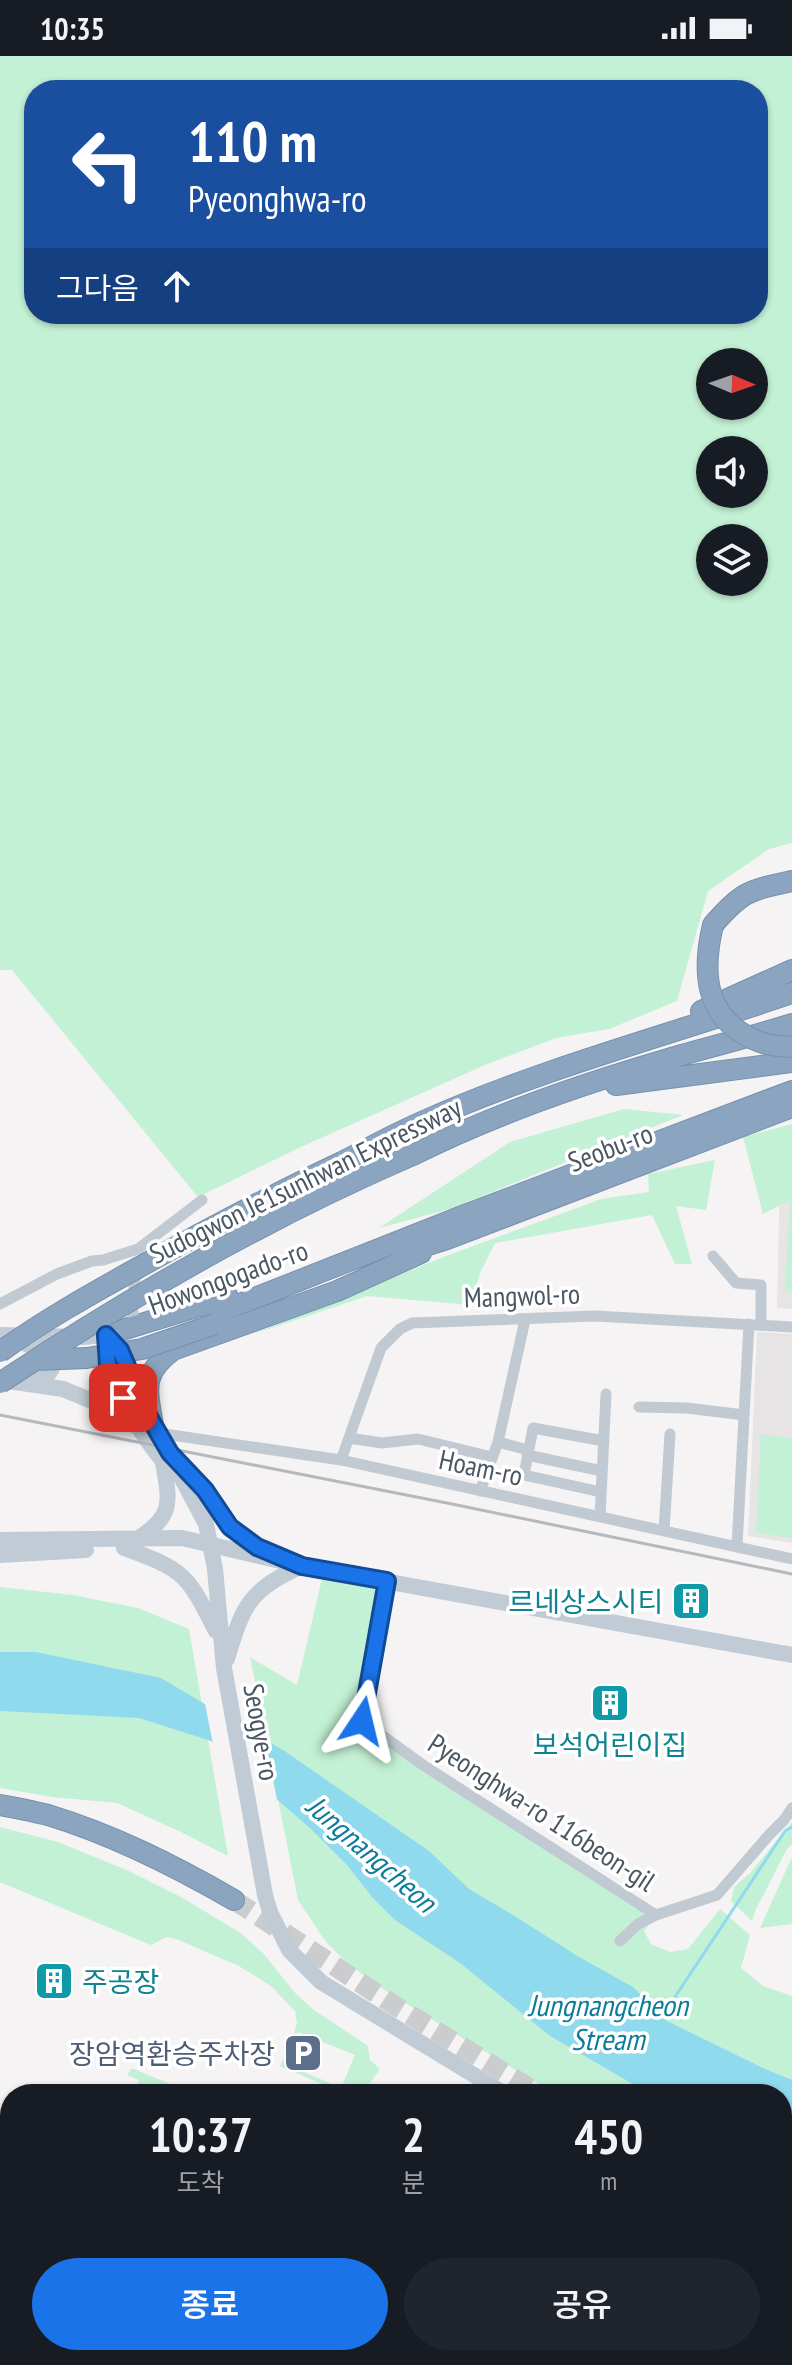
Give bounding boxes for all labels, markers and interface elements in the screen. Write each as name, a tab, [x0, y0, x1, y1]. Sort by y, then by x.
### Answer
text: 10:35	[40, 9, 105, 48]
text: 110 m	[188, 105, 317, 177]
icon: left	[56, 112, 160, 216]
text: Pyeonghwa-ro	[188, 175, 367, 222]
icon: ahead	[155, 264, 199, 308]
text: 그다음	[56, 268, 139, 307]
north arrow	[696, 348, 768, 420]
map controls	[696, 348, 768, 596]
button: sound	[696, 436, 768, 508]
button: layers	[696, 524, 768, 596]
street label: Sudogwon Je1sunhwan Expressway	[143, 1088, 467, 1272]
street label: Seobu-ro	[562, 1114, 658, 1180]
street label: Howongogado-ro	[143, 1231, 313, 1323]
street label: Mangwol-ro	[463, 1274, 581, 1316]
pin	[89, 1364, 157, 1432]
icon: arrive	[101, 1376, 145, 1420]
street label: Hoam-ro	[436, 1440, 526, 1494]
building icon: 르네상스시티	[670, 1580, 712, 1622]
place label: 르네상스시티	[508, 1583, 663, 1620]
position arrow	[320, 1679, 404, 1763]
street label: Seogye-ro	[235, 1681, 289, 1783]
building icon: 보석어린이집	[589, 1682, 631, 1724]
street label: Pyeonghwa-ro 116beon-gil	[421, 1725, 663, 1900]
place label: 보석어린이집	[533, 1726, 687, 1763]
water label: Jungnangcheon	[298, 1785, 446, 1921]
building icon: 주공장	[33, 1960, 75, 2002]
place label: 주공장	[82, 1963, 159, 2000]
water label: Jungnangcheon Stream	[527, 1985, 690, 2058]
parking icon: 장암역환승주차장	[282, 2032, 324, 2074]
place label: 장암역환승주차장	[69, 2035, 275, 2072]
text: 10:37	[149, 2103, 253, 2165]
text: 2	[402, 2103, 425, 2165]
text: 450	[574, 2105, 643, 2167]
text: m	[600, 2164, 617, 2197]
text: 도착	[177, 2166, 225, 2199]
text: 분	[402, 2166, 425, 2199]
button: 종료	[32, 2258, 388, 2350]
button: 공유	[404, 2258, 760, 2350]

